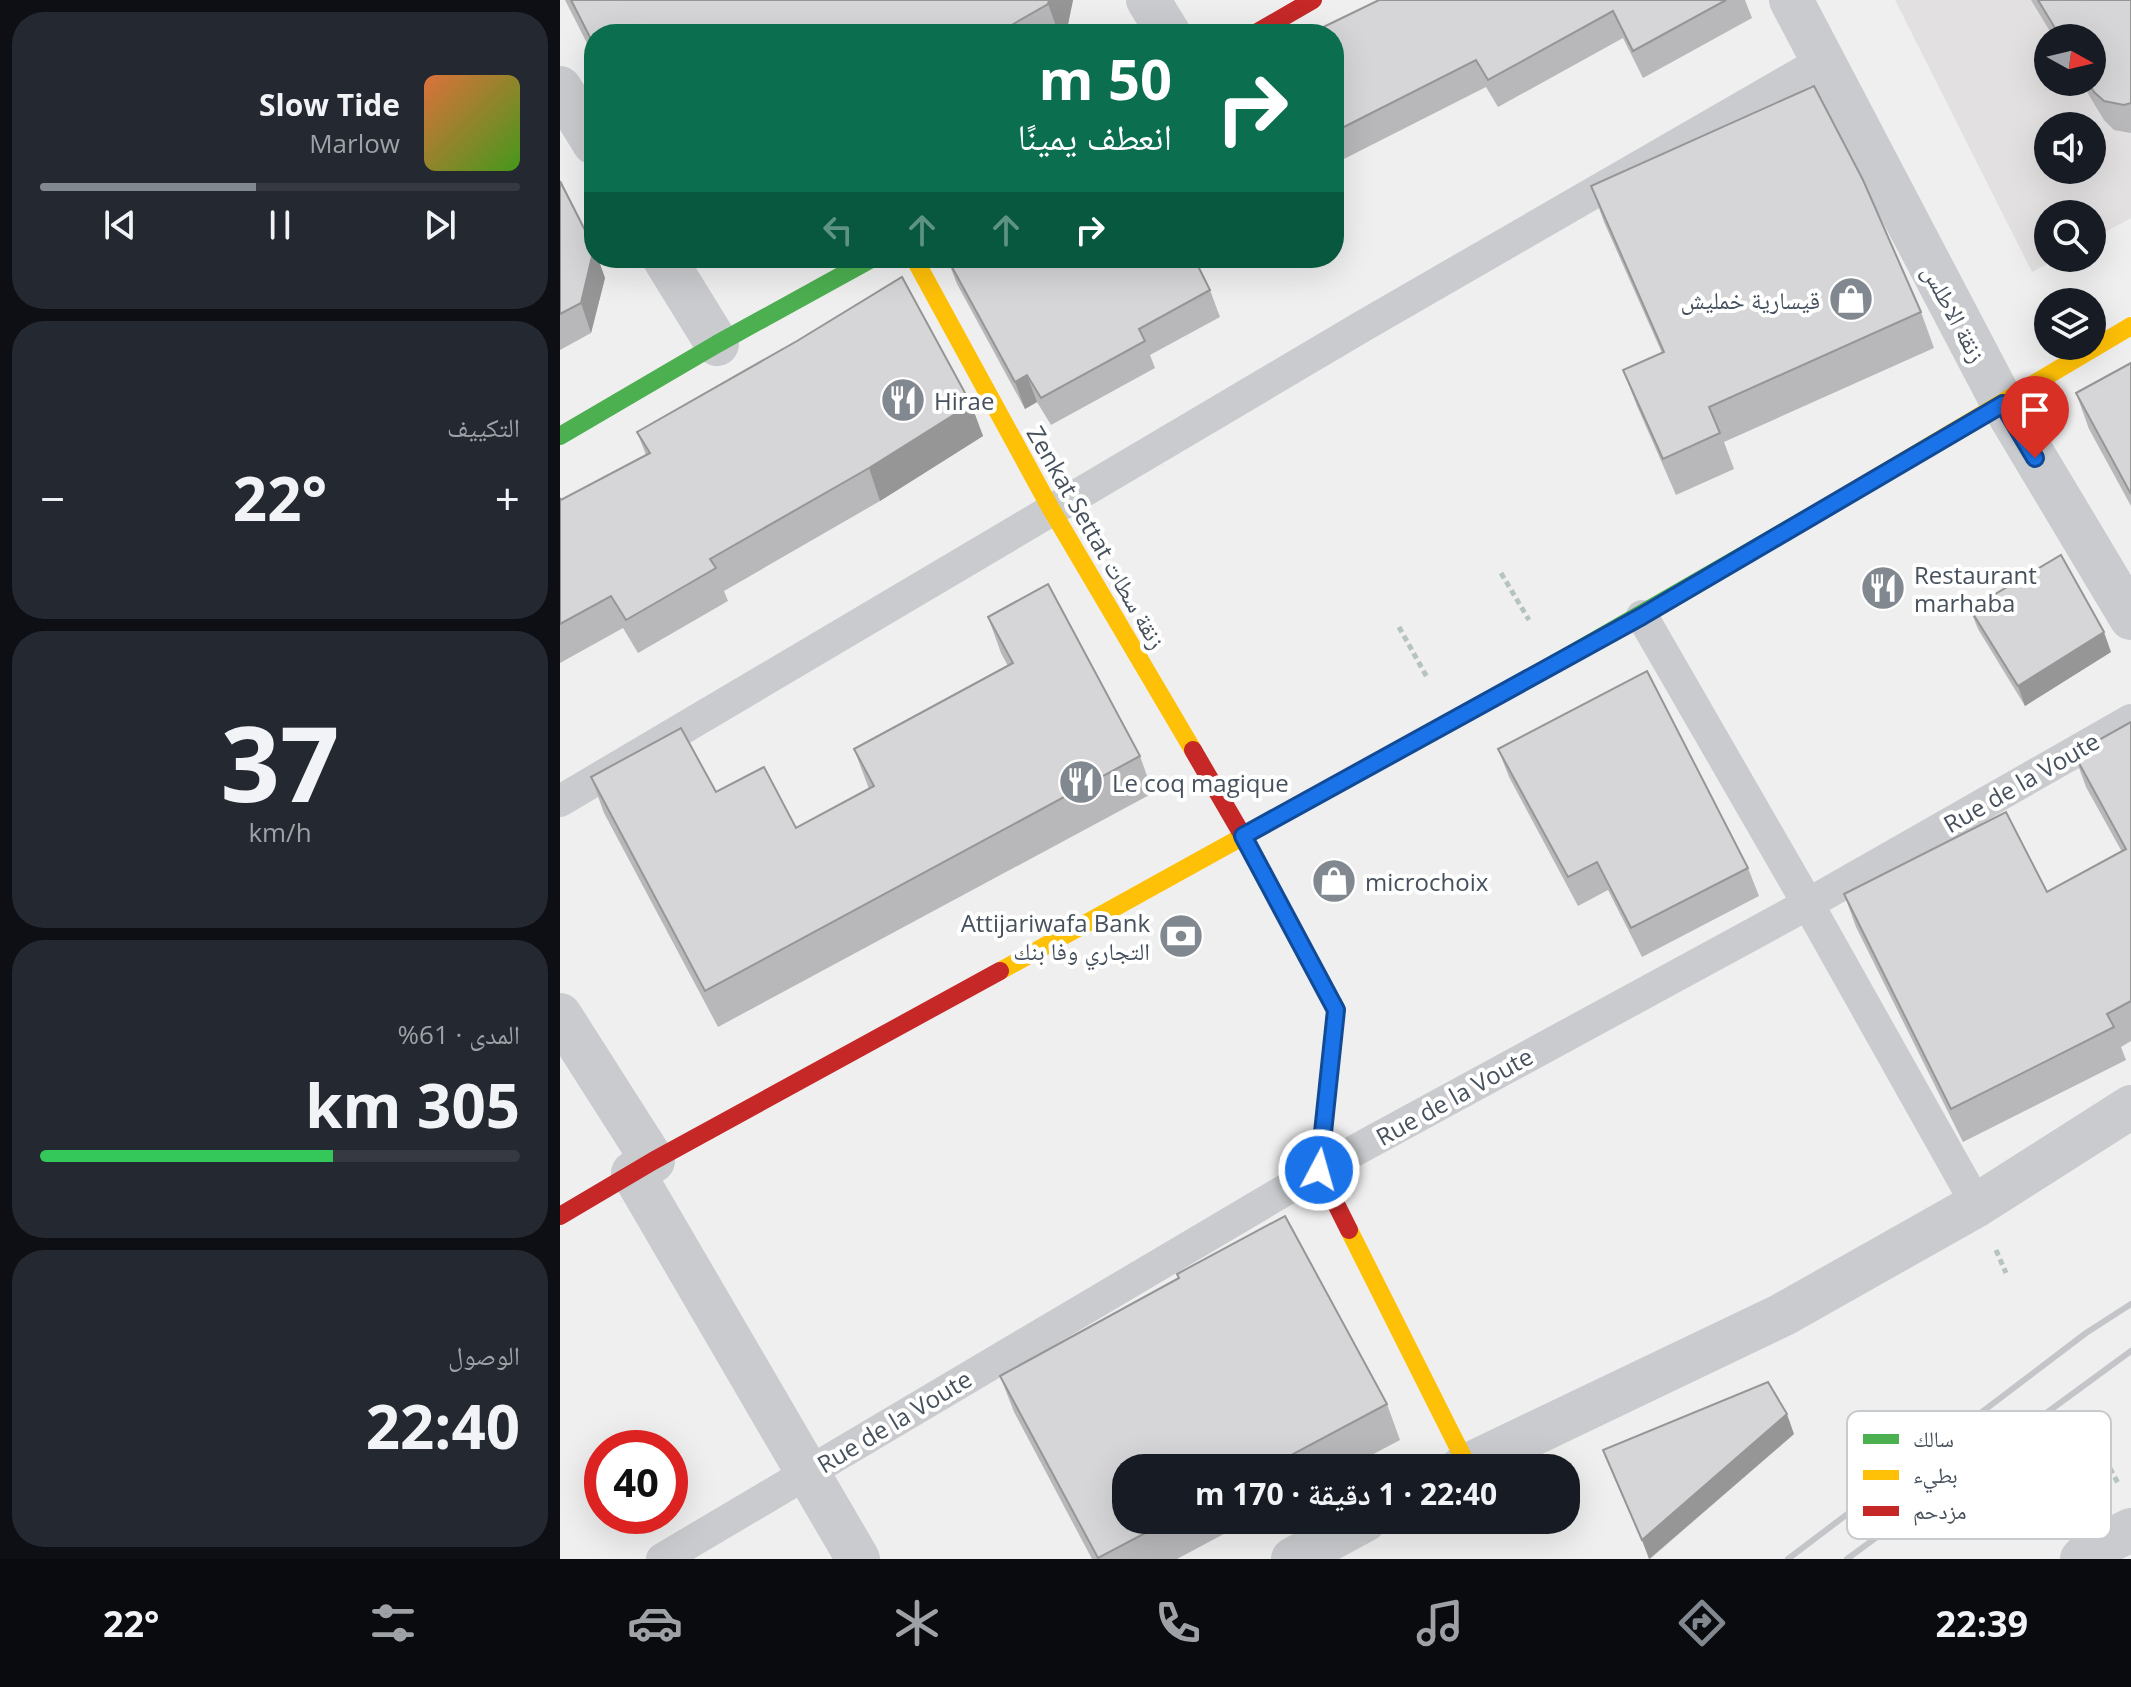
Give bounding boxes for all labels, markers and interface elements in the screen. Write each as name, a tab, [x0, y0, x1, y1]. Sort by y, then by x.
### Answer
north arrow	[2034, 24, 2106, 96]
map controls	[2034, 24, 2106, 360]
text: 50 m	[1038, 40, 1172, 116]
icon: right	[1200, 56, 1304, 160]
text: Slow Tide	[259, 84, 400, 125]
text: انعطف يمينًا	[1017, 112, 1172, 161]
button: sound	[2034, 112, 2106, 184]
text: Marlow	[309, 125, 400, 161]
button: search	[2034, 200, 2106, 272]
icon: previous	[98, 203, 142, 247]
icon: pause	[258, 203, 302, 247]
icon: next	[418, 203, 462, 247]
icon: left	[816, 208, 860, 252]
icon: ahead	[900, 208, 944, 252]
icon: ahead	[984, 208, 1028, 252]
icon: right	[1068, 208, 1112, 252]
street label: زنقة الاطلس	[1915, 258, 1995, 368]
shop icon: قيسارية خمليش	[1827, 275, 1875, 323]
place label: قيسارية خمليش	[1681, 283, 1820, 316]
button: layers	[2034, 288, 2106, 360]
restaurant icon: Hirae	[879, 376, 927, 424]
pin	[2001, 376, 2069, 458]
place label: Hirae	[934, 384, 994, 417]
icon: arrive	[2013, 388, 2057, 432]
text: التكييف	[447, 409, 520, 445]
street label: Zenkat Settat زنقة سطات	[1020, 420, 1174, 654]
text: 22°	[233, 457, 327, 539]
text: −	[40, 468, 65, 528]
text: +	[495, 468, 520, 528]
place label: Restaurant marhaba	[1914, 558, 2037, 619]
restaurant icon: Restaurant marhaba	[1859, 564, 1907, 612]
text: 37	[221, 691, 339, 832]
street label: Rue de la Voute	[1937, 724, 2105, 840]
restaurant icon: Le coq magique	[1057, 758, 1105, 806]
place label: Le coq magique	[1112, 766, 1289, 799]
text: km/h	[248, 814, 312, 850]
shop icon: microchoix	[1310, 857, 1358, 905]
place label: microchoix	[1365, 865, 1489, 898]
place label: Attijariwafa Bank التجاري وفا بنك	[961, 906, 1150, 971]
bank icon: Attijariwafa Bank التجاري وفا بنك	[1157, 912, 1205, 960]
text: المدى · 61%	[398, 1016, 520, 1052]
street label: Rue de la Voute	[1370, 1039, 1538, 1153]
text: 305 km	[305, 1064, 520, 1146]
position arrow	[1277, 1128, 1361, 1212]
text: الوصول	[448, 1337, 520, 1373]
street label: Rue de la Voute	[811, 1362, 977, 1480]
text: 22:40	[366, 1385, 520, 1467]
legend	[1847, 1411, 2111, 1539]
text: سالك	[1913, 1423, 1954, 1453]
speed limit sign: 40	[584, 1430, 688, 1534]
text: بطيء	[1913, 1459, 1958, 1493]
text: 22:40 · 1 دقيقة · 170 m	[1195, 1473, 1497, 1514]
text: مزدحم	[1913, 1495, 1967, 1526]
icon: filters	[365, 1595, 421, 1651]
icon: car	[627, 1595, 683, 1651]
icon: climate	[889, 1595, 945, 1651]
icon: phone	[1150, 1595, 1206, 1651]
icon: music	[1412, 1595, 1468, 1651]
icon: directions	[1674, 1595, 1730, 1651]
text: 22°	[103, 1599, 160, 1648]
text: 22:39	[1936, 1599, 2028, 1648]

